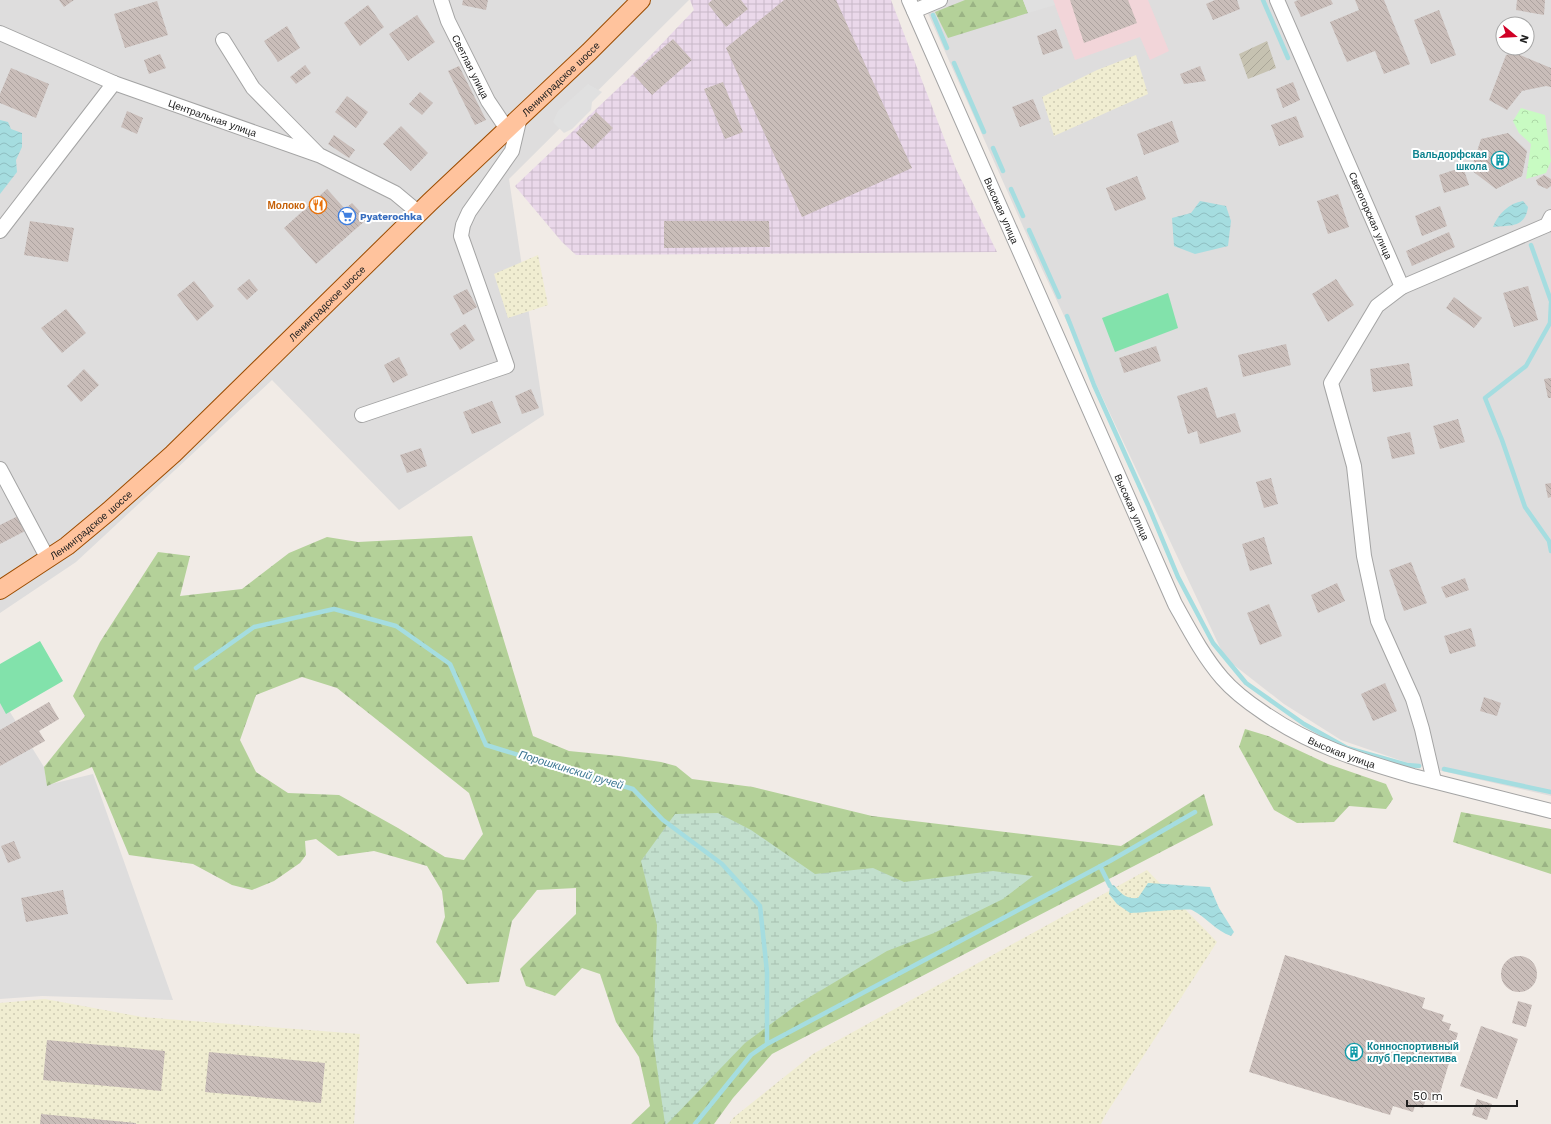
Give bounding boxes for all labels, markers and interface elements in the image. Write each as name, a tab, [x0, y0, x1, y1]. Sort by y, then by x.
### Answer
north arrow	[1495, 16, 1535, 56]
street label: Светлая улица	[450, 33, 491, 101]
text: N	[1517, 33, 1531, 45]
street label: Ленинградское шоссе	[519, 39, 602, 118]
street label: Центральная улица	[167, 97, 259, 139]
place label: Вальдорфская школа	[1412, 149, 1487, 172]
building icon: Вальдорфская школа	[1490, 150, 1510, 170]
street label: Светогорская улица	[1347, 170, 1395, 261]
street label: Высокая улица	[982, 176, 1021, 246]
restaurant icon: Молоко	[308, 195, 328, 215]
place label: Молоко	[268, 200, 305, 211]
supermarket icon: Pyaterochka	[337, 206, 357, 226]
place label: Pyaterochka	[360, 211, 422, 222]
street label: Ленинградское шоссе	[286, 263, 368, 343]
street label: Высокая улица	[1113, 472, 1152, 542]
street label: Ленинградское шоссе	[48, 488, 134, 561]
street label: Высокая улица	[1306, 734, 1377, 770]
water label: Порошкинский ручей	[517, 748, 625, 792]
place label: Конноспортивный клуб Перспектива	[1367, 1041, 1459, 1064]
building icon: Конноспортивный клуб Перспектива	[1344, 1042, 1364, 1062]
scale bar	[1407, 1082, 1517, 1108]
text: 50 m	[1413, 1089, 1443, 1103]

